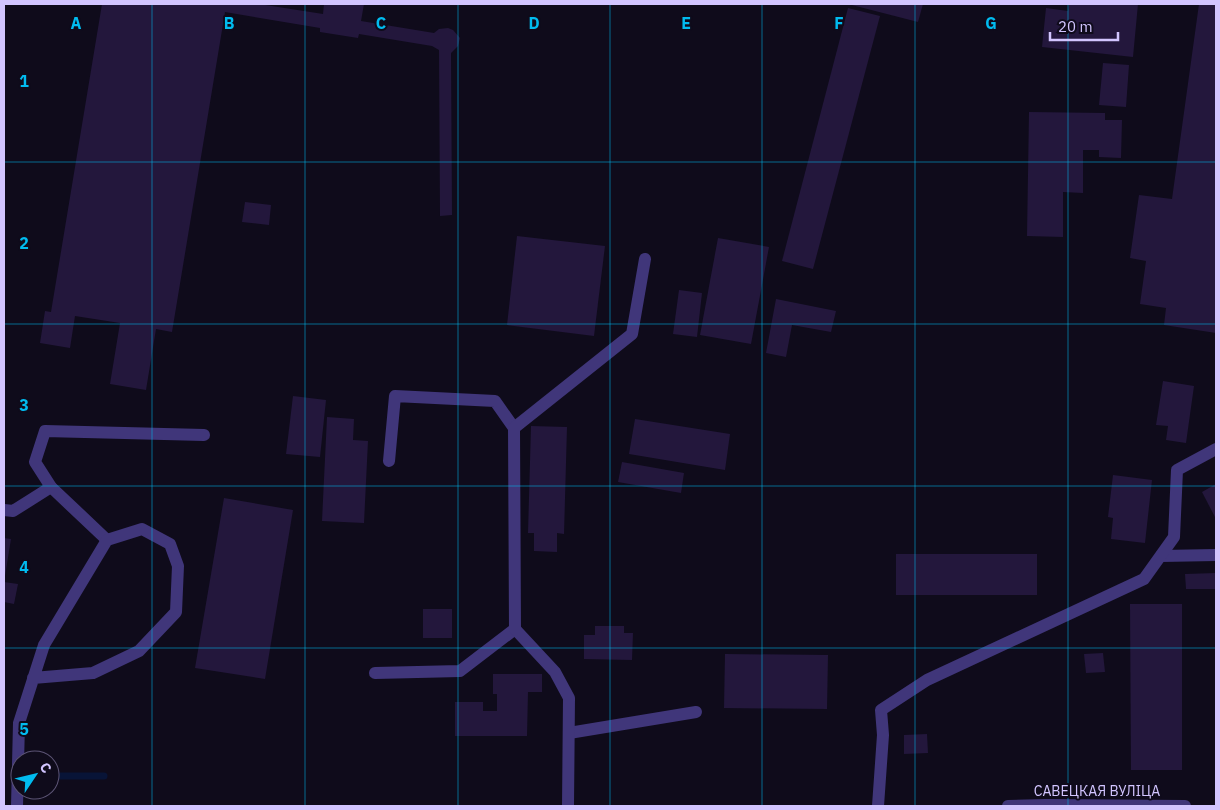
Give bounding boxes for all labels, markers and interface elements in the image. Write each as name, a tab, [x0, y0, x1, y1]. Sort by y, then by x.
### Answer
scale bar	[1050, 10, 1118, 42]
text: A	[71, 13, 82, 33]
text: B	[224, 13, 235, 33]
text: C	[376, 13, 386, 33]
text: D	[528, 13, 540, 33]
text: E	[681, 13, 691, 33]
text: F	[834, 13, 844, 33]
text: G	[985, 13, 997, 33]
text: 20 m	[1058, 17, 1093, 36]
text: 1	[19, 71, 29, 91]
text: 2	[19, 233, 29, 253]
text: 3	[19, 395, 29, 415]
text: 4	[19, 557, 29, 577]
text: 5	[19, 719, 29, 739]
north arrow	[10, 750, 60, 800]
text: С	[36, 759, 56, 776]
street label: САВЕЦКАЯ ВУЛІЦА	[1034, 782, 1160, 800]

